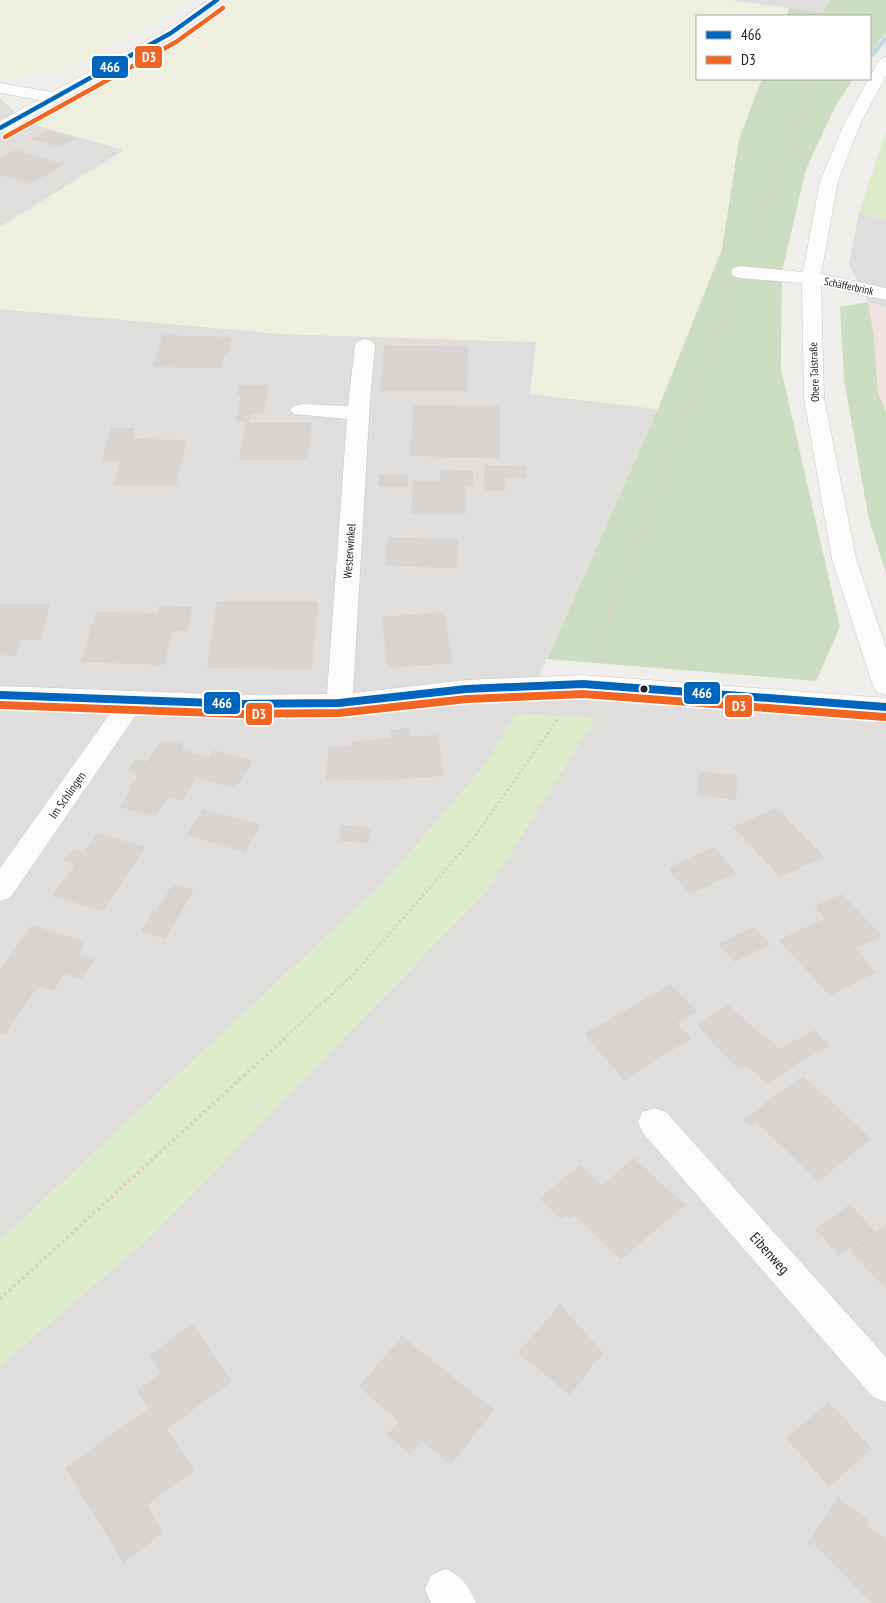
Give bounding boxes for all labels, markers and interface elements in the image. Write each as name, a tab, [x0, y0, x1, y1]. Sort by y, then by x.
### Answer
legend	[696, 15, 871, 80]
text: 466	[741, 25, 762, 44]
line badge: D3	[134, 45, 163, 69]
text: D3	[142, 48, 156, 66]
text: D3	[741, 50, 756, 69]
line badge: 466	[91, 55, 129, 79]
text: 466	[100, 58, 120, 76]
street label: Schäfferbrink	[823, 274, 876, 298]
street label: Obere Talstraße	[806, 341, 822, 402]
street label: Westerwinkel	[340, 523, 358, 579]
line badge: 466	[683, 681, 721, 705]
unlabelled marker	[639, 684, 649, 694]
text: 466	[692, 684, 712, 702]
line badge: 466	[203, 691, 241, 715]
text: 466	[212, 694, 232, 712]
line badge: D3	[724, 694, 753, 718]
text: D3	[732, 697, 746, 715]
line badge: D3	[245, 702, 273, 726]
text: D3	[252, 705, 266, 723]
street label: Im Schlingen	[45, 769, 89, 821]
street label: Eibenweg	[746, 1228, 794, 1278]

